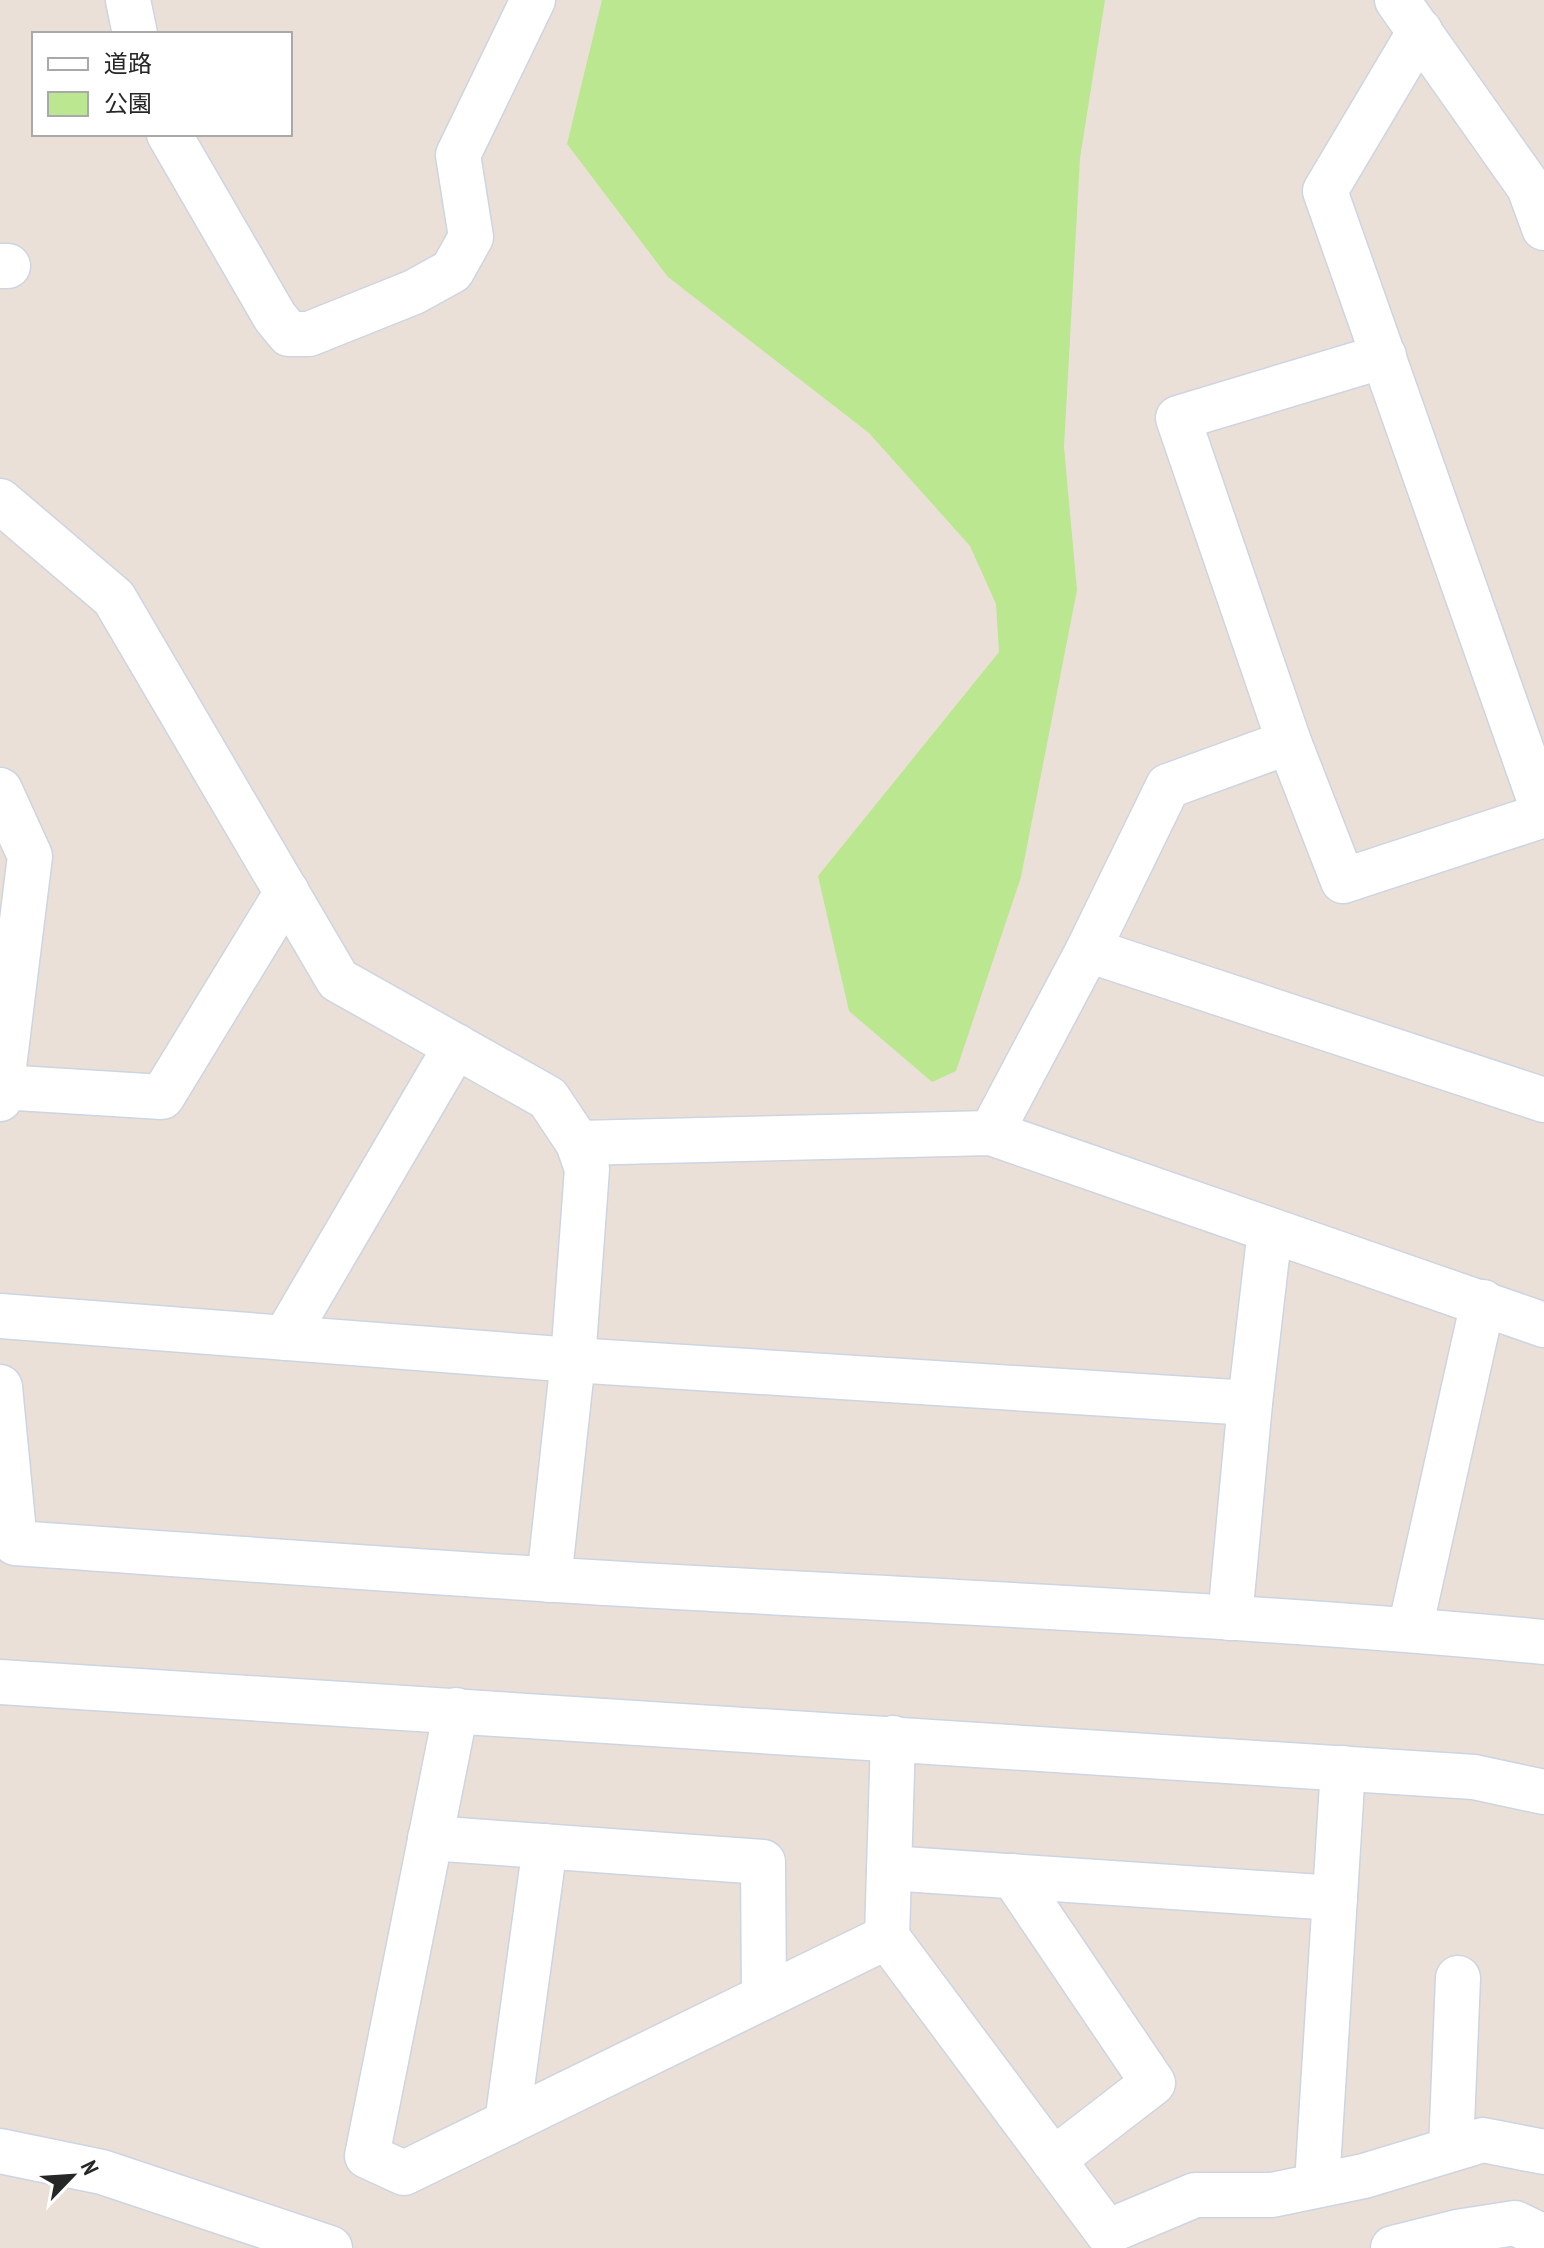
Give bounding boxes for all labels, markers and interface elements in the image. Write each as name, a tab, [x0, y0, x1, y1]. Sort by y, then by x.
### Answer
legend	[32, 32, 292, 136]
text: 道路	[104, 48, 152, 79]
text: 公園	[104, 88, 152, 119]
north arrow	[32, 2136, 112, 2216]
text: N	[75, 2156, 105, 2179]

